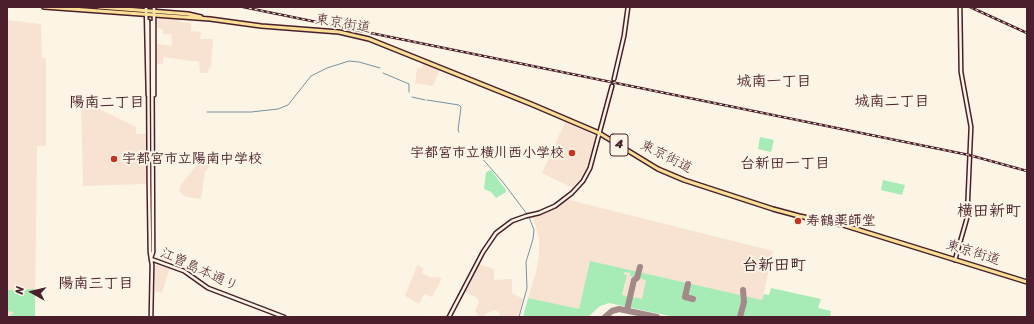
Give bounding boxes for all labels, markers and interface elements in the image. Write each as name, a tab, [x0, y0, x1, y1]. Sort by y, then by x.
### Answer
street label: 東京街道	[314, 11, 372, 37]
district label: 城南一丁目	[737, 73, 811, 91]
district label: 城南二丁目	[855, 93, 929, 111]
district label: 陽南二丁目	[70, 94, 144, 112]
road number: 4	[610, 134, 628, 156]
street label: 東京街道	[637, 137, 695, 177]
place label: 宇都宮市立横川西小学校	[410, 145, 564, 161]
marker: 宇都宮市立横川西小学校	[567, 148, 577, 158]
place label: 宇都宮市立陽南中学校	[122, 151, 262, 167]
marker: 宇都宮市立陽南中学校	[109, 154, 119, 164]
district label: 台新田一丁目	[740, 155, 830, 173]
district label: 横田新町	[957, 202, 1021, 222]
place label: 寿鶴薬師堂	[806, 213, 876, 229]
marker: 寿鶴薬師堂	[793, 216, 803, 226]
street label: 東京街道	[944, 237, 1002, 269]
street label: 江曽島本通り	[157, 245, 241, 295]
district label: 台新田町	[742, 256, 806, 276]
north arrow	[12, 272, 52, 312]
district label: 陽南三丁目	[59, 275, 133, 293]
text: N	[10, 285, 30, 295]

